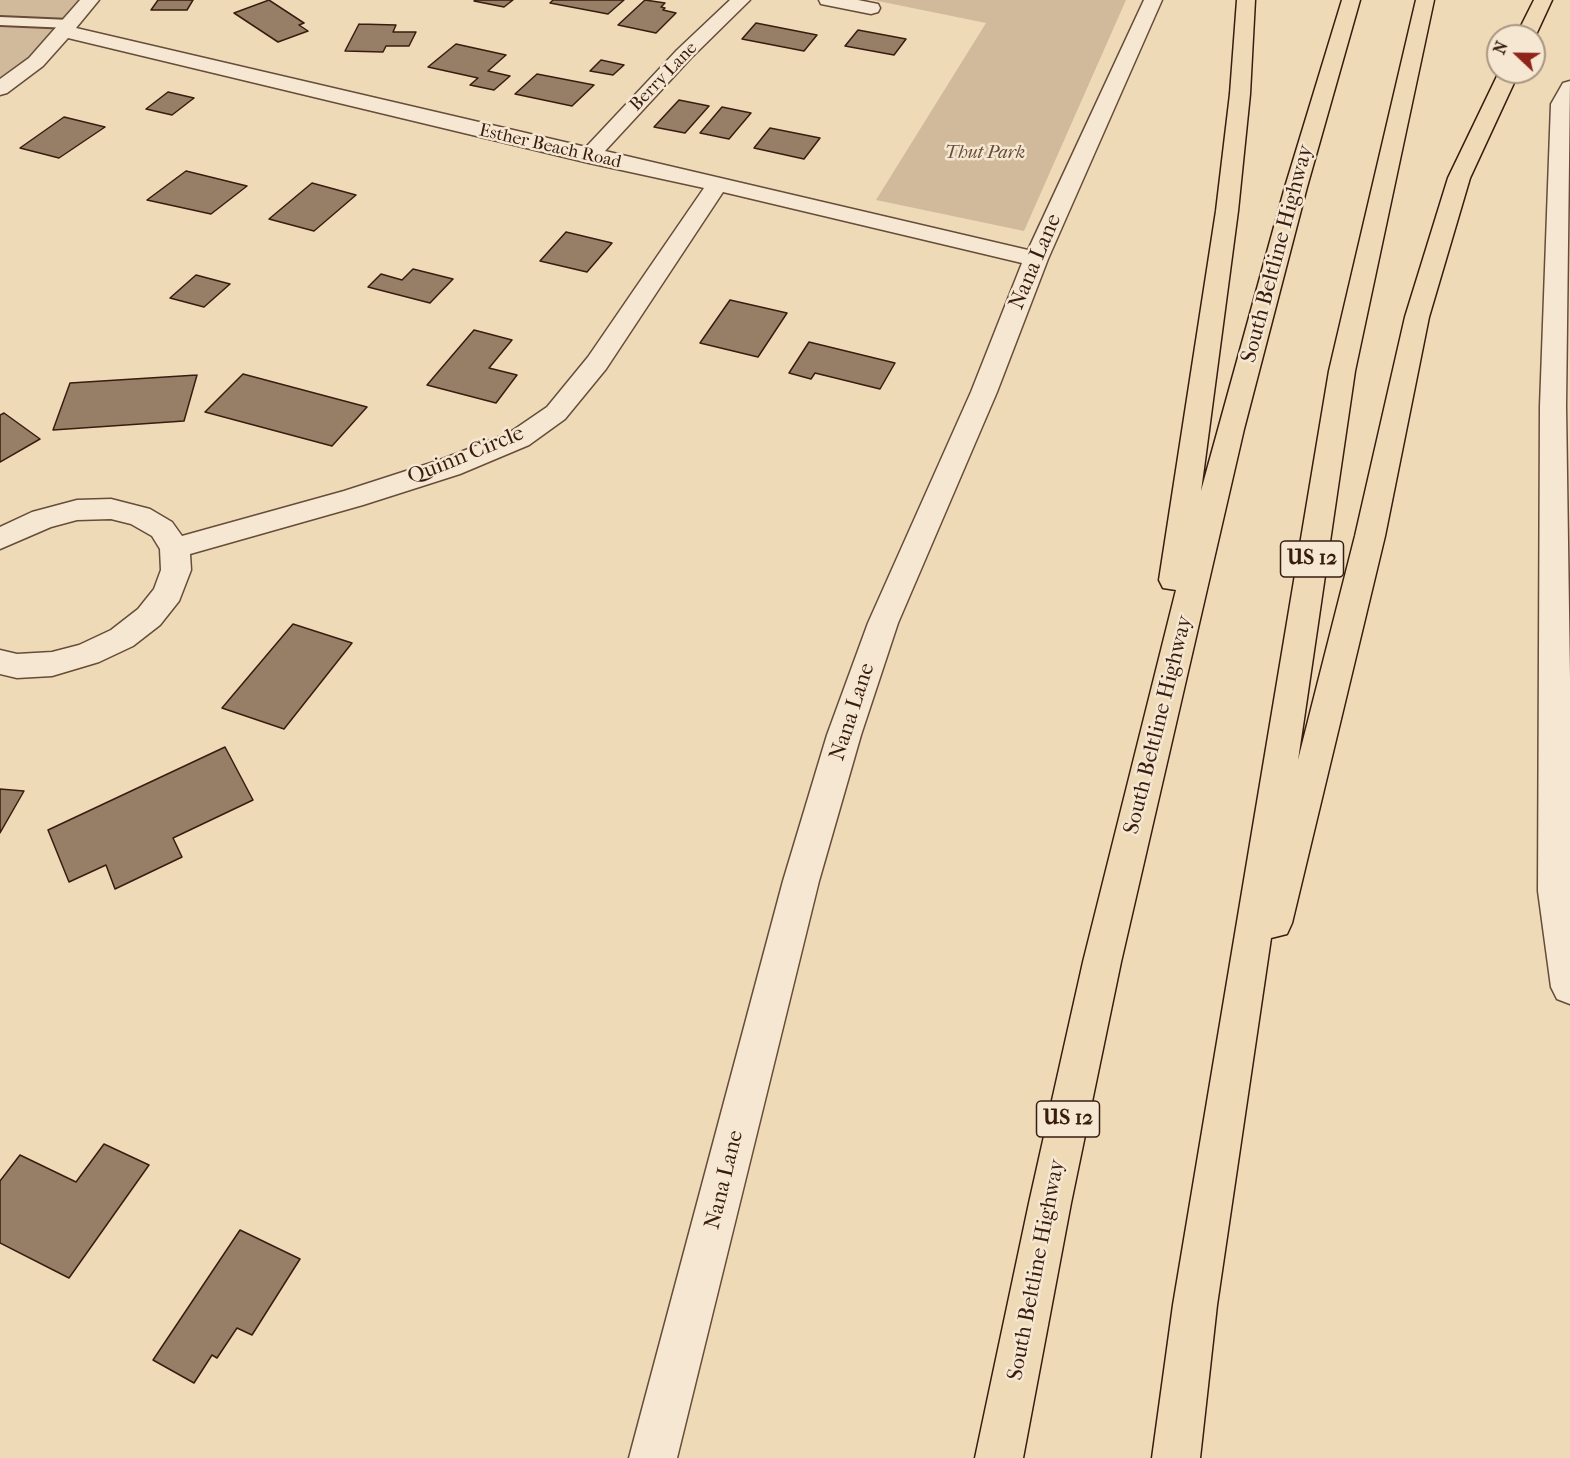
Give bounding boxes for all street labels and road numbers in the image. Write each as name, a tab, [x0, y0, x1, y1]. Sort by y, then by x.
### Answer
street label: Berry Lane	[626, 38, 702, 116]
street label: Esther Beach Road	[477, 120, 623, 174]
street label: South Beltline Highway	[1236, 142, 1320, 366]
street label: Nana Lane	[1004, 210, 1068, 314]
street label: Quinn Circle	[404, 421, 528, 491]
road number: US 12	[1280, 541, 1344, 577]
street label: South Beltline Highway	[1119, 613, 1199, 837]
street label: Nana Lane	[825, 660, 881, 764]
road number: US 12	[1036, 1101, 1100, 1137]
street label: Nana Lane	[700, 1128, 750, 1232]
street label: South Beltline Highway	[1003, 1157, 1071, 1383]

